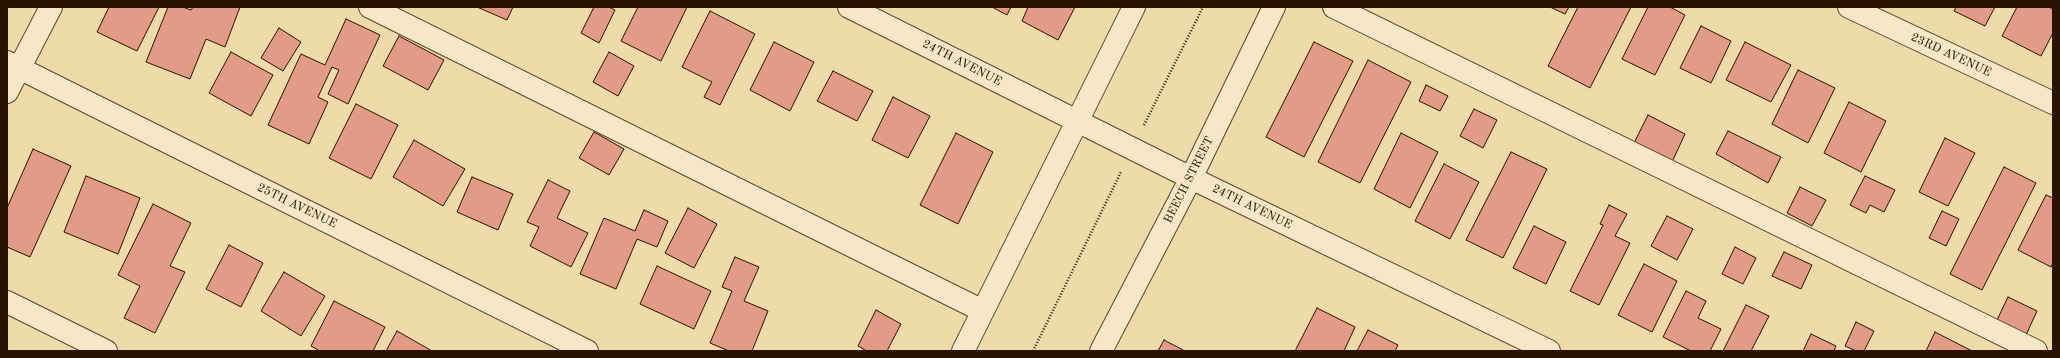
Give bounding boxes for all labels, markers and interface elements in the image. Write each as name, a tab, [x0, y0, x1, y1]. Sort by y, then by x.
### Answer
street label: 23RD AVENUE	[1909, 30, 1993, 80]
street label: 24TH AVENUE	[920, 37, 1004, 89]
street label: BEECH STREET	[1161, 134, 1217, 226]
street label: 25TH AVENUE	[255, 180, 339, 232]
street label: 24TH AVENUE	[1210, 181, 1294, 233]

